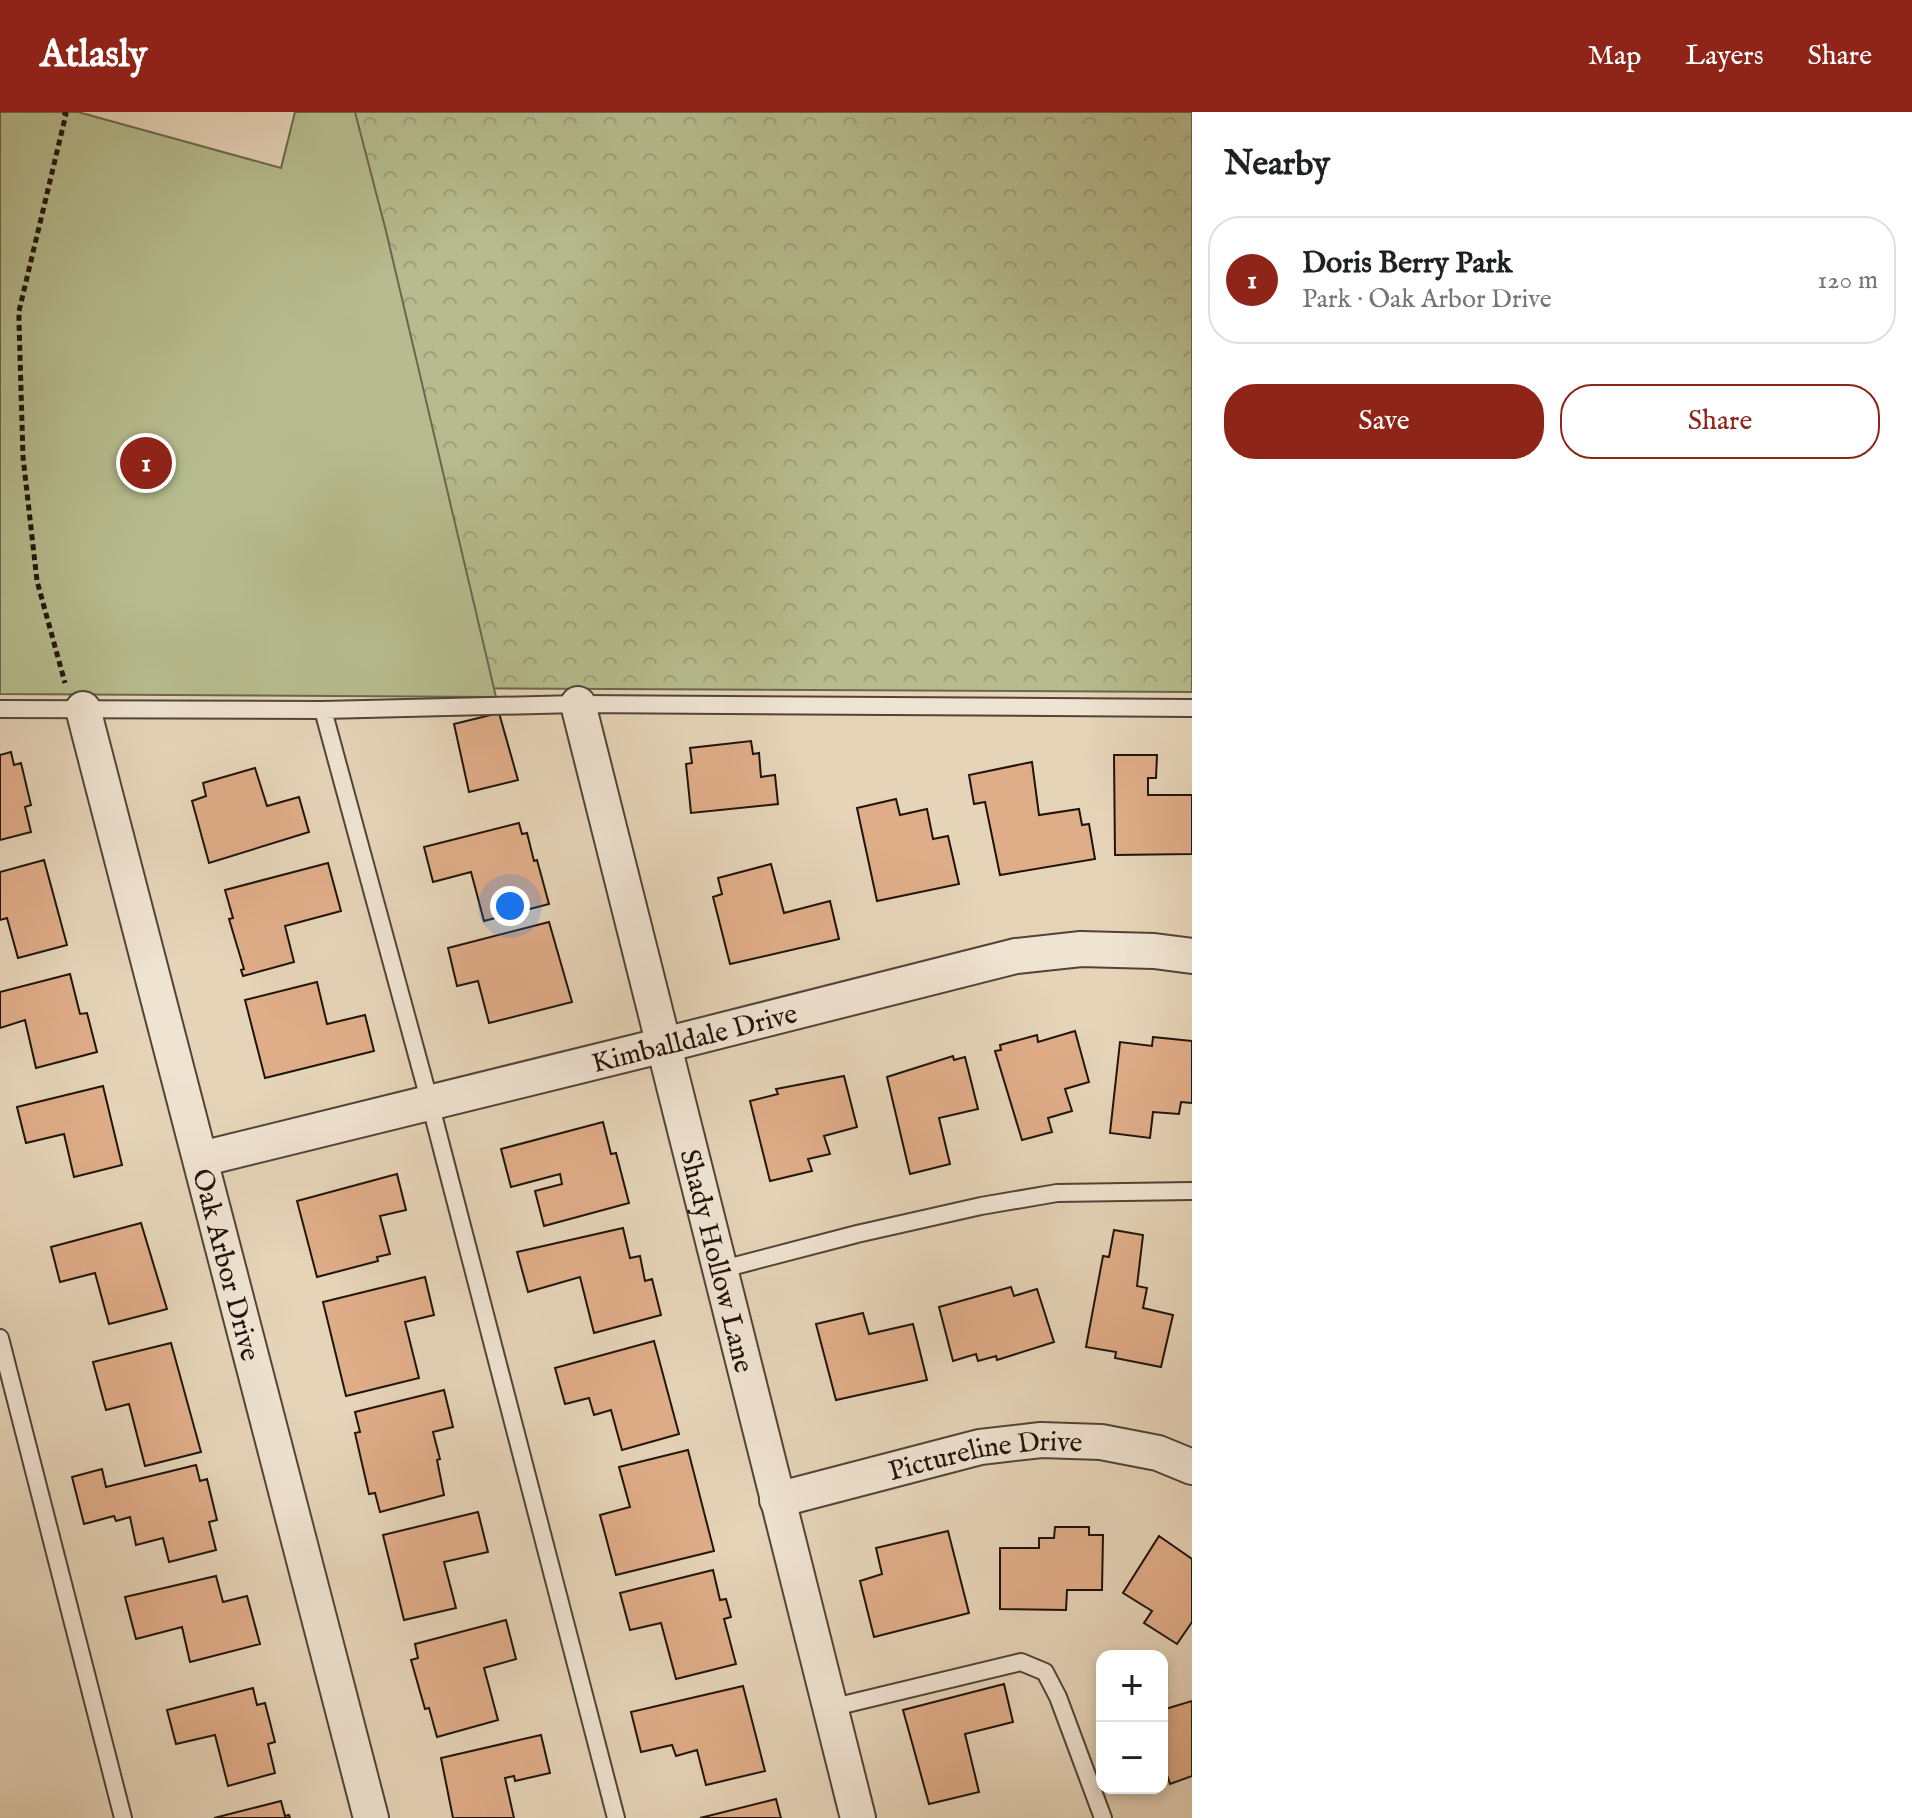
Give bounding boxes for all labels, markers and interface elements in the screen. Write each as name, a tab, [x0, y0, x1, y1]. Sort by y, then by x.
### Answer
text: Atlasly	[40, 32, 148, 80]
text: Map	[1588, 39, 1641, 74]
text: Layers	[1685, 39, 1764, 74]
text: Share	[1808, 39, 1872, 74]
text: Nearby	[1224, 143, 1330, 186]
text: Doris Berry Park	[1302, 245, 1512, 283]
text: 1	[1247, 264, 1257, 297]
text: 120 m	[1818, 264, 1878, 297]
text: Park · Oak Arbor Drive	[1302, 283, 1552, 316]
button: Save	[1224, 384, 1544, 459]
button: Share	[1560, 384, 1880, 459]
pin: 1	[120, 433, 172, 493]
your location	[490, 886, 530, 926]
street label: Kimballdale Drive	[589, 997, 801, 1082]
street label: Shady Hollow Lane	[671, 1146, 760, 1377]
street label: Oak Arbor Drive	[183, 1165, 267, 1365]
street label: Pictureline Drive	[885, 1425, 1083, 1490]
map controls	[1096, 1650, 1168, 1794]
button: +	[1096, 1650, 1168, 1722]
button: −	[1096, 1722, 1168, 1794]

